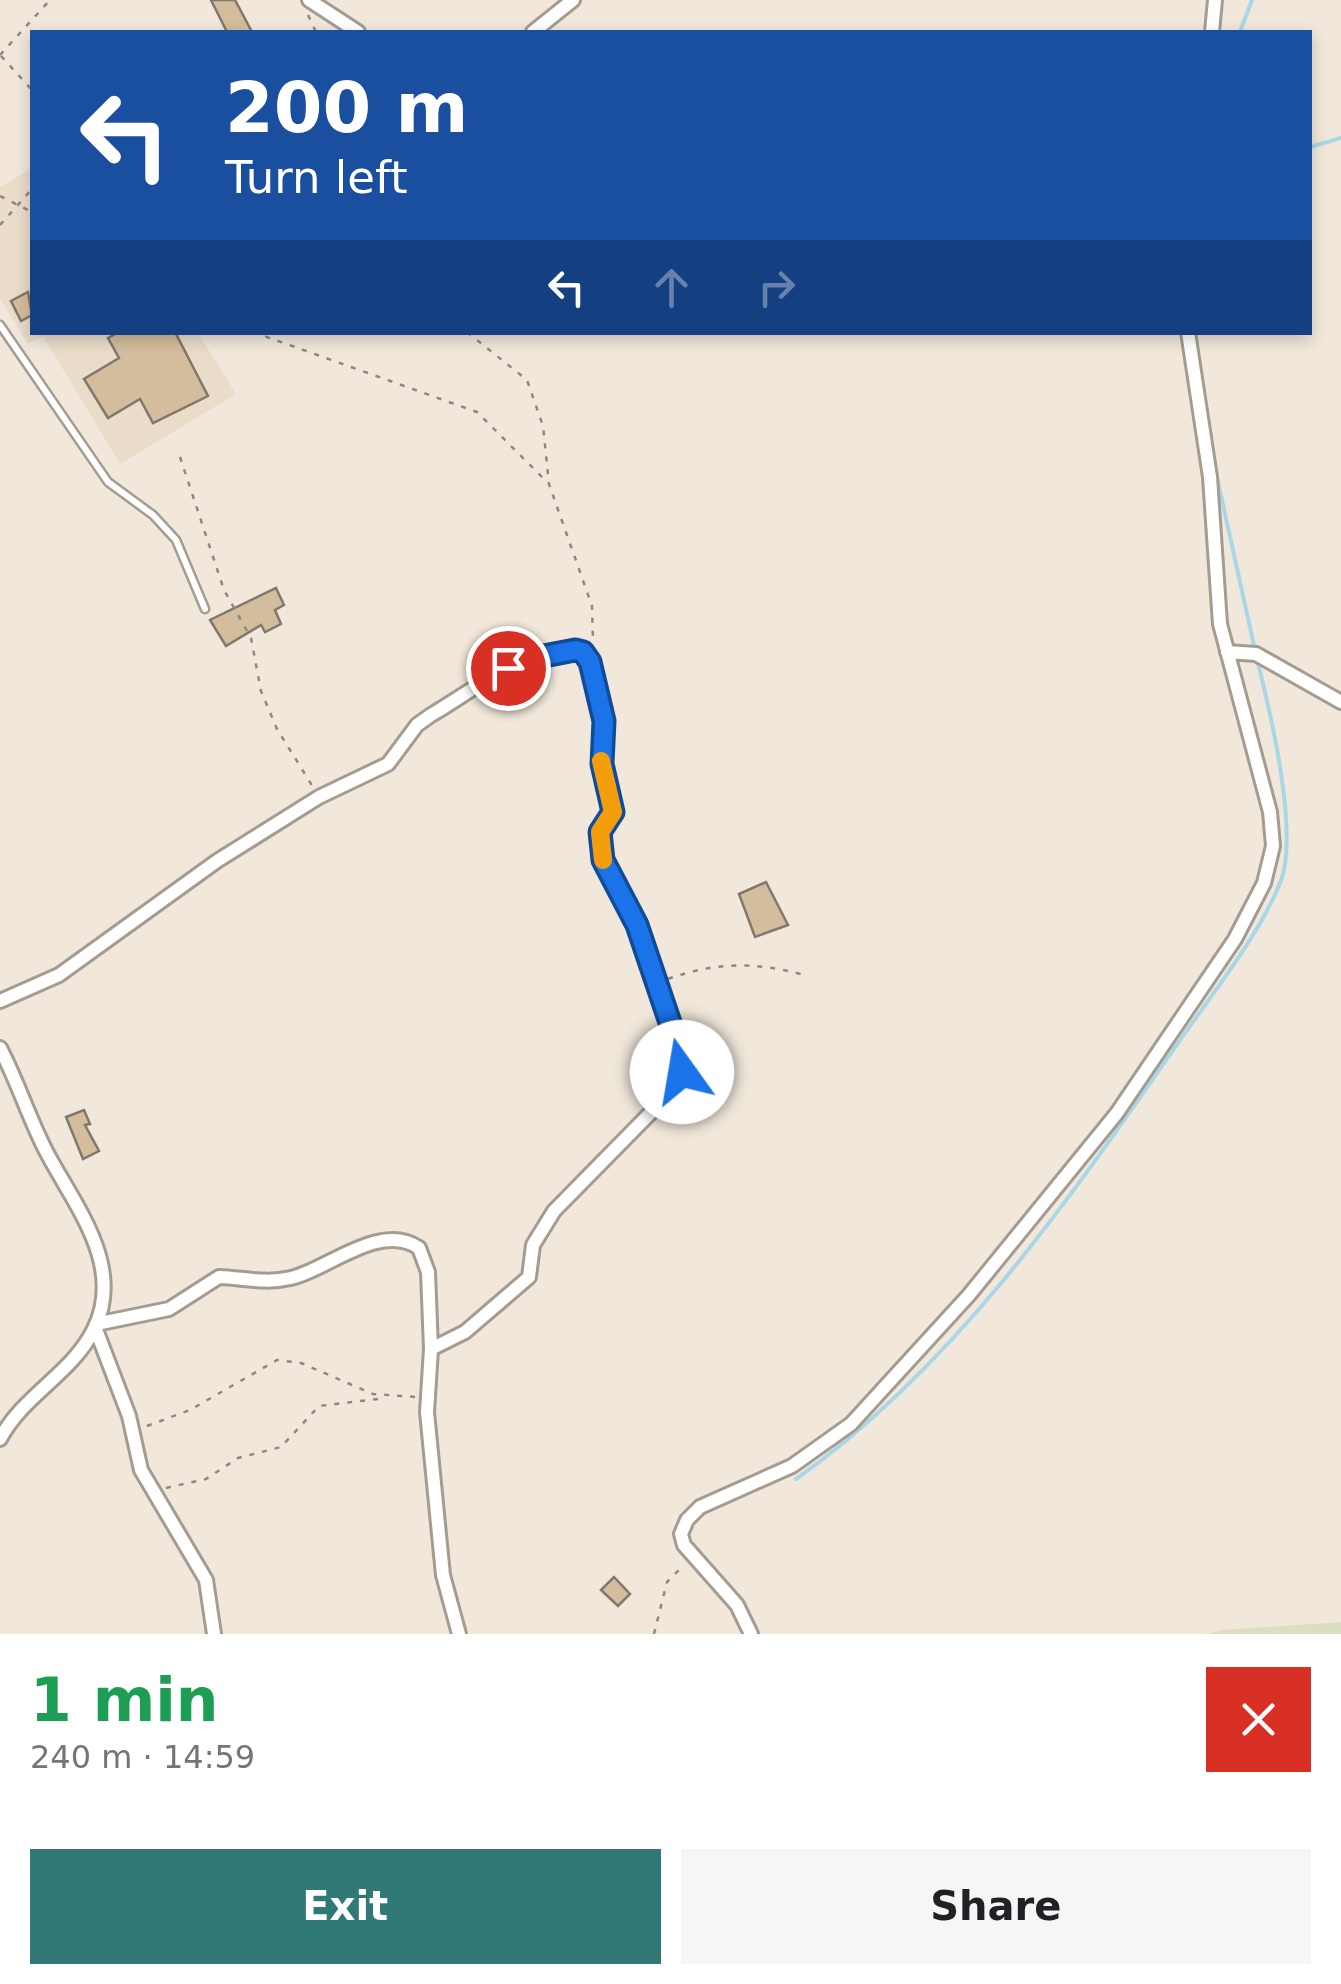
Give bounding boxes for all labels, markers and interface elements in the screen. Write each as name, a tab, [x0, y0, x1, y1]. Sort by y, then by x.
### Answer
text: 200 m	[225, 67, 468, 149]
icon: left	[60, 70, 190, 200]
text: Turn left	[225, 151, 408, 204]
icon: left	[539, 260, 594, 315]
icon: ahead	[644, 260, 699, 315]
icon: right	[749, 260, 804, 315]
pin	[466, 626, 551, 711]
icon: arrive	[481, 641, 536, 696]
position arrow	[630, 1020, 734, 1124]
text: 1 min	[30, 1665, 218, 1735]
button: close	[1206, 1667, 1311, 1772]
text: 240 m · 14:59	[30, 1738, 255, 1776]
button: Exit	[30, 1849, 661, 1964]
button: Share	[681, 1849, 1311, 1964]

